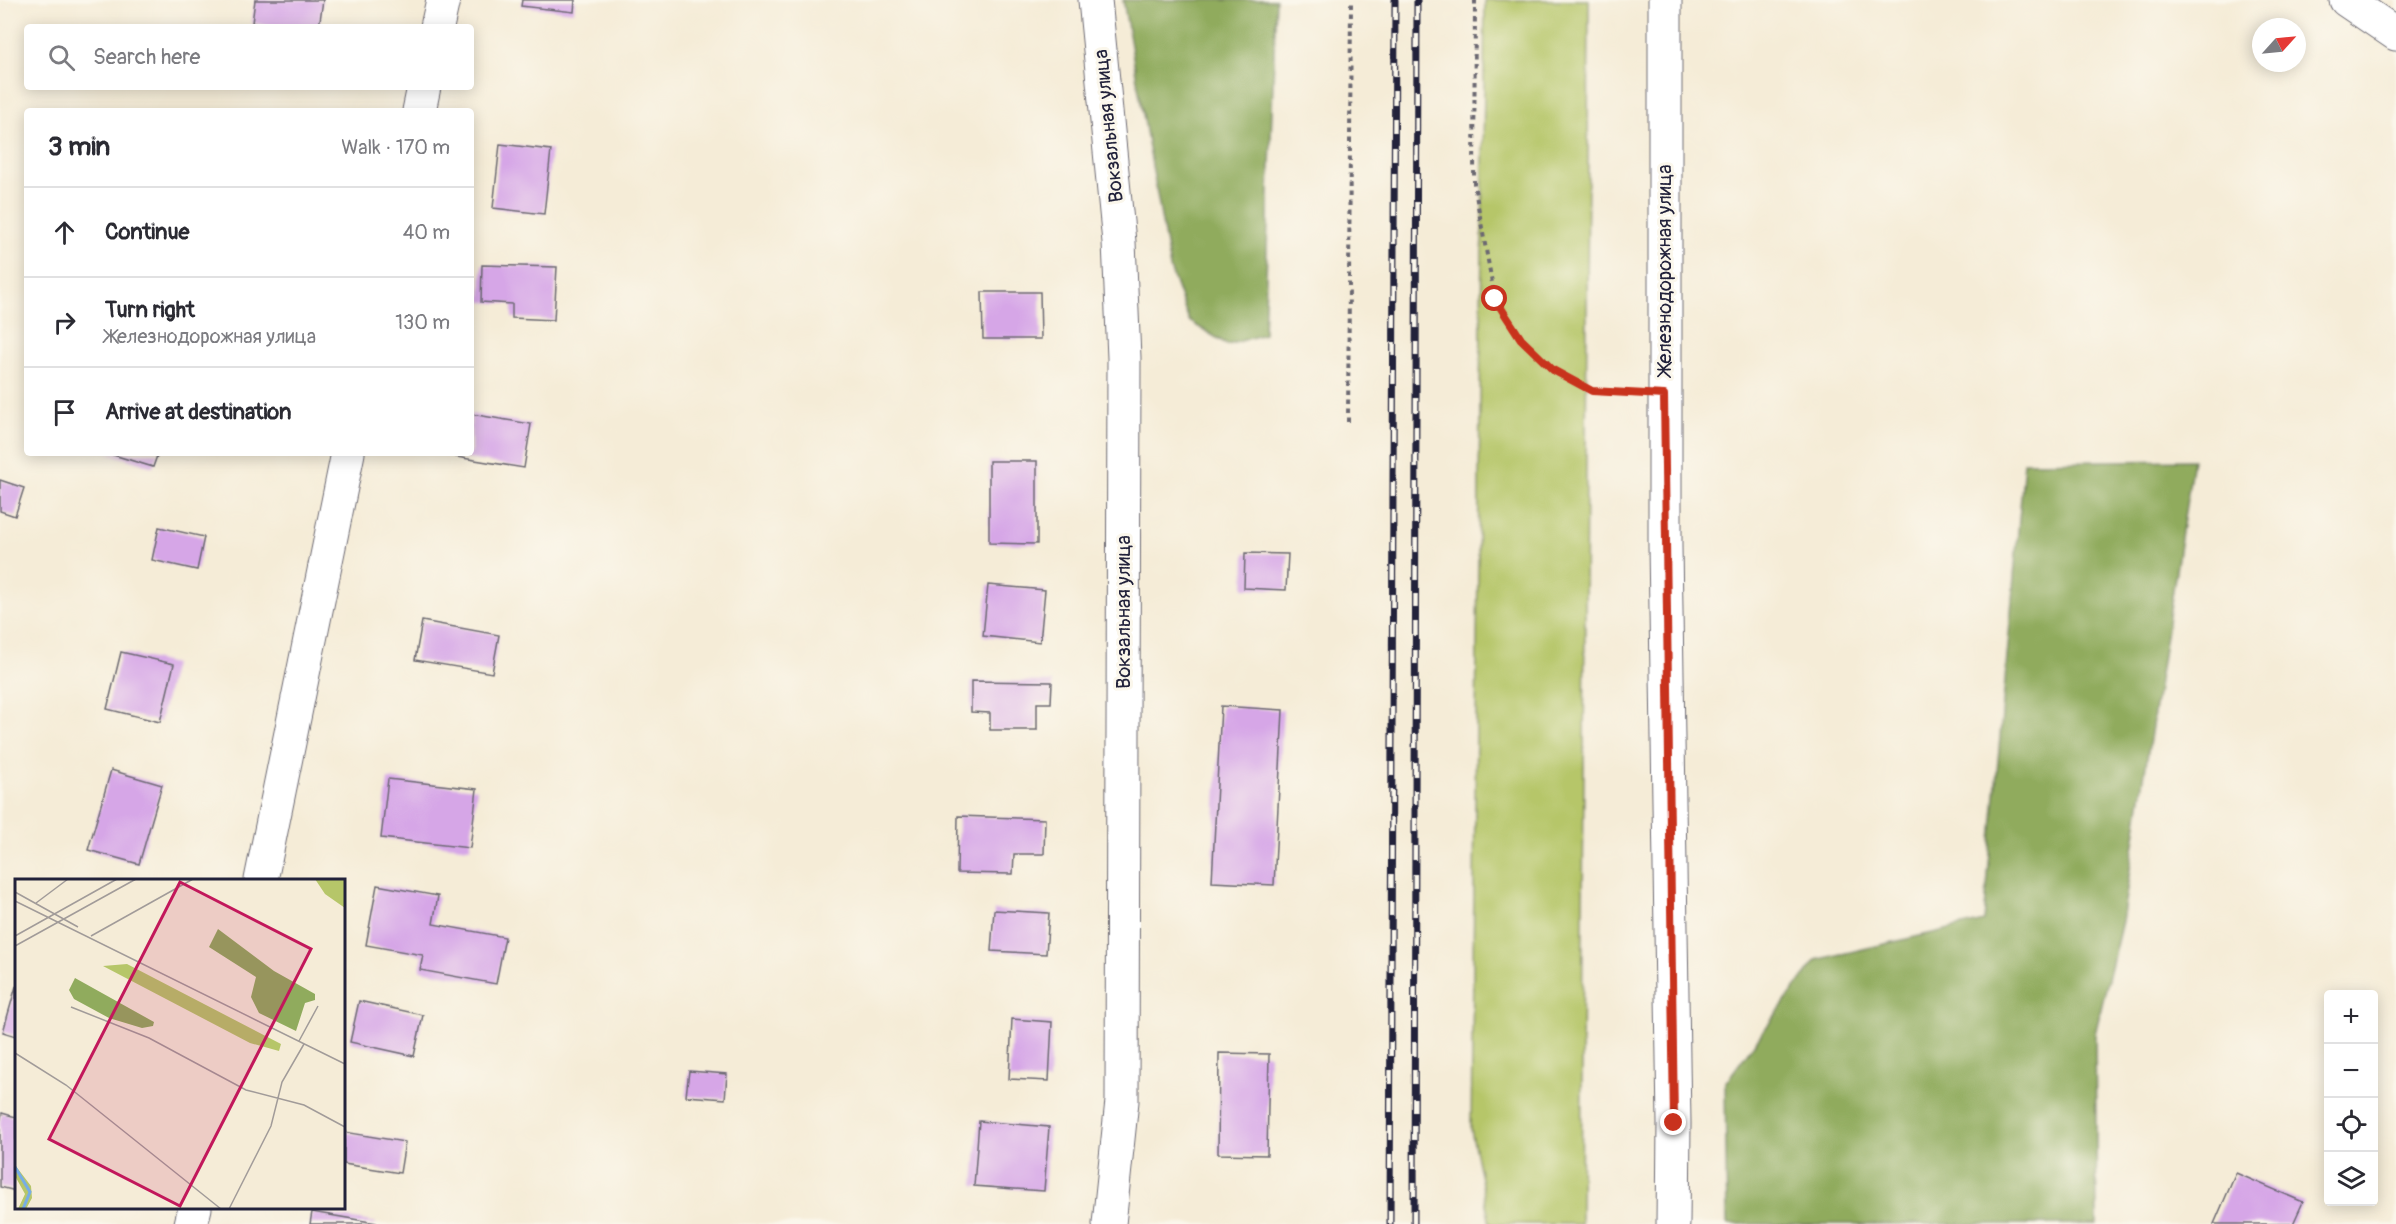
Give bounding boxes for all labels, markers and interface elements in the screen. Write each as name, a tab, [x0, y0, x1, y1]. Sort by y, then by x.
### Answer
north arrow	[2252, 18, 2306, 72]
search box	[24, 24, 474, 90]
icon: search	[45, 41, 78, 74]
text: Search here	[93, 43, 200, 71]
street label: Вокзальная улица	[1088, 48, 1129, 204]
text: 3 min	[48, 131, 110, 163]
text: Walk · 170 m	[341, 135, 450, 160]
street label: Железнодорожная улица	[1652, 164, 1677, 379]
icon: ahead	[48, 216, 81, 249]
text: Continue	[105, 218, 189, 246]
text: 40 m	[403, 220, 450, 245]
route start	[1481, 285, 1507, 311]
text: Turn right	[105, 296, 195, 324]
icon: right	[48, 306, 81, 339]
text: 130 m	[395, 310, 450, 335]
text: Железнодорожная улица	[105, 324, 316, 349]
icon: arrive	[48, 396, 81, 429]
text: Arrive at destination	[105, 398, 291, 426]
street label: Вокзальная улица	[1111, 535, 1136, 689]
inset map	[15, 879, 345, 1209]
map controls	[2324, 990, 2378, 1206]
button: +	[2324, 990, 2378, 1044]
button: −	[2324, 1044, 2378, 1098]
button: locate	[2324, 1098, 2378, 1152]
route end	[1660, 1109, 1686, 1135]
button: layers	[2324, 1152, 2378, 1206]

